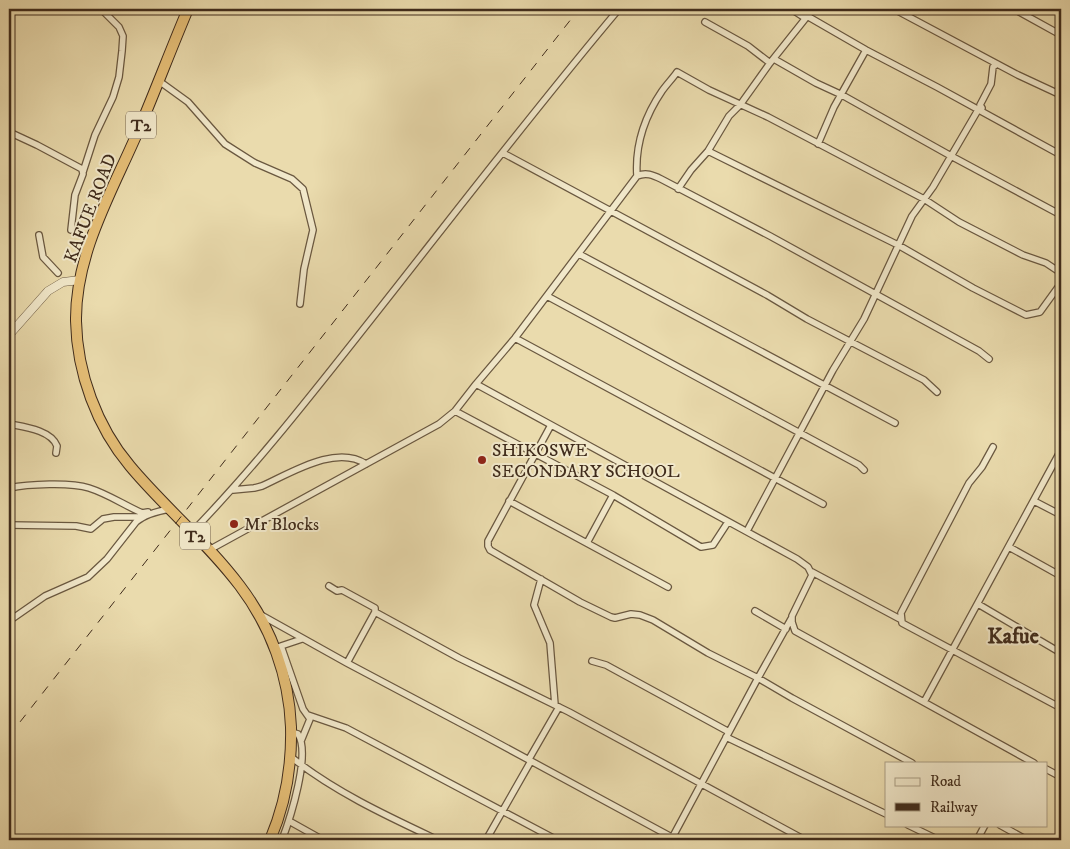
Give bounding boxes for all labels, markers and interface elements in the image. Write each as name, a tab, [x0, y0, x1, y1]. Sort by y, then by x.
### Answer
road number: T2	[126, 112, 156, 138]
street label: KAFUE ROAD	[60, 151, 122, 266]
place label: SHIKOSWE SECONDARY SCHOOL	[492, 440, 680, 483]
marker: SHIKOSWE SECONDARY SCHOOL	[476, 454, 488, 466]
place label: Mr Blocks	[244, 514, 319, 536]
marker: Mr Blocks	[228, 518, 240, 530]
road number: T2	[180, 522, 210, 550]
district label: Kafue	[987, 623, 1039, 650]
legend	[885, 762, 1048, 826]
text: Road	[930, 772, 962, 791]
text: Railway	[930, 798, 978, 817]

